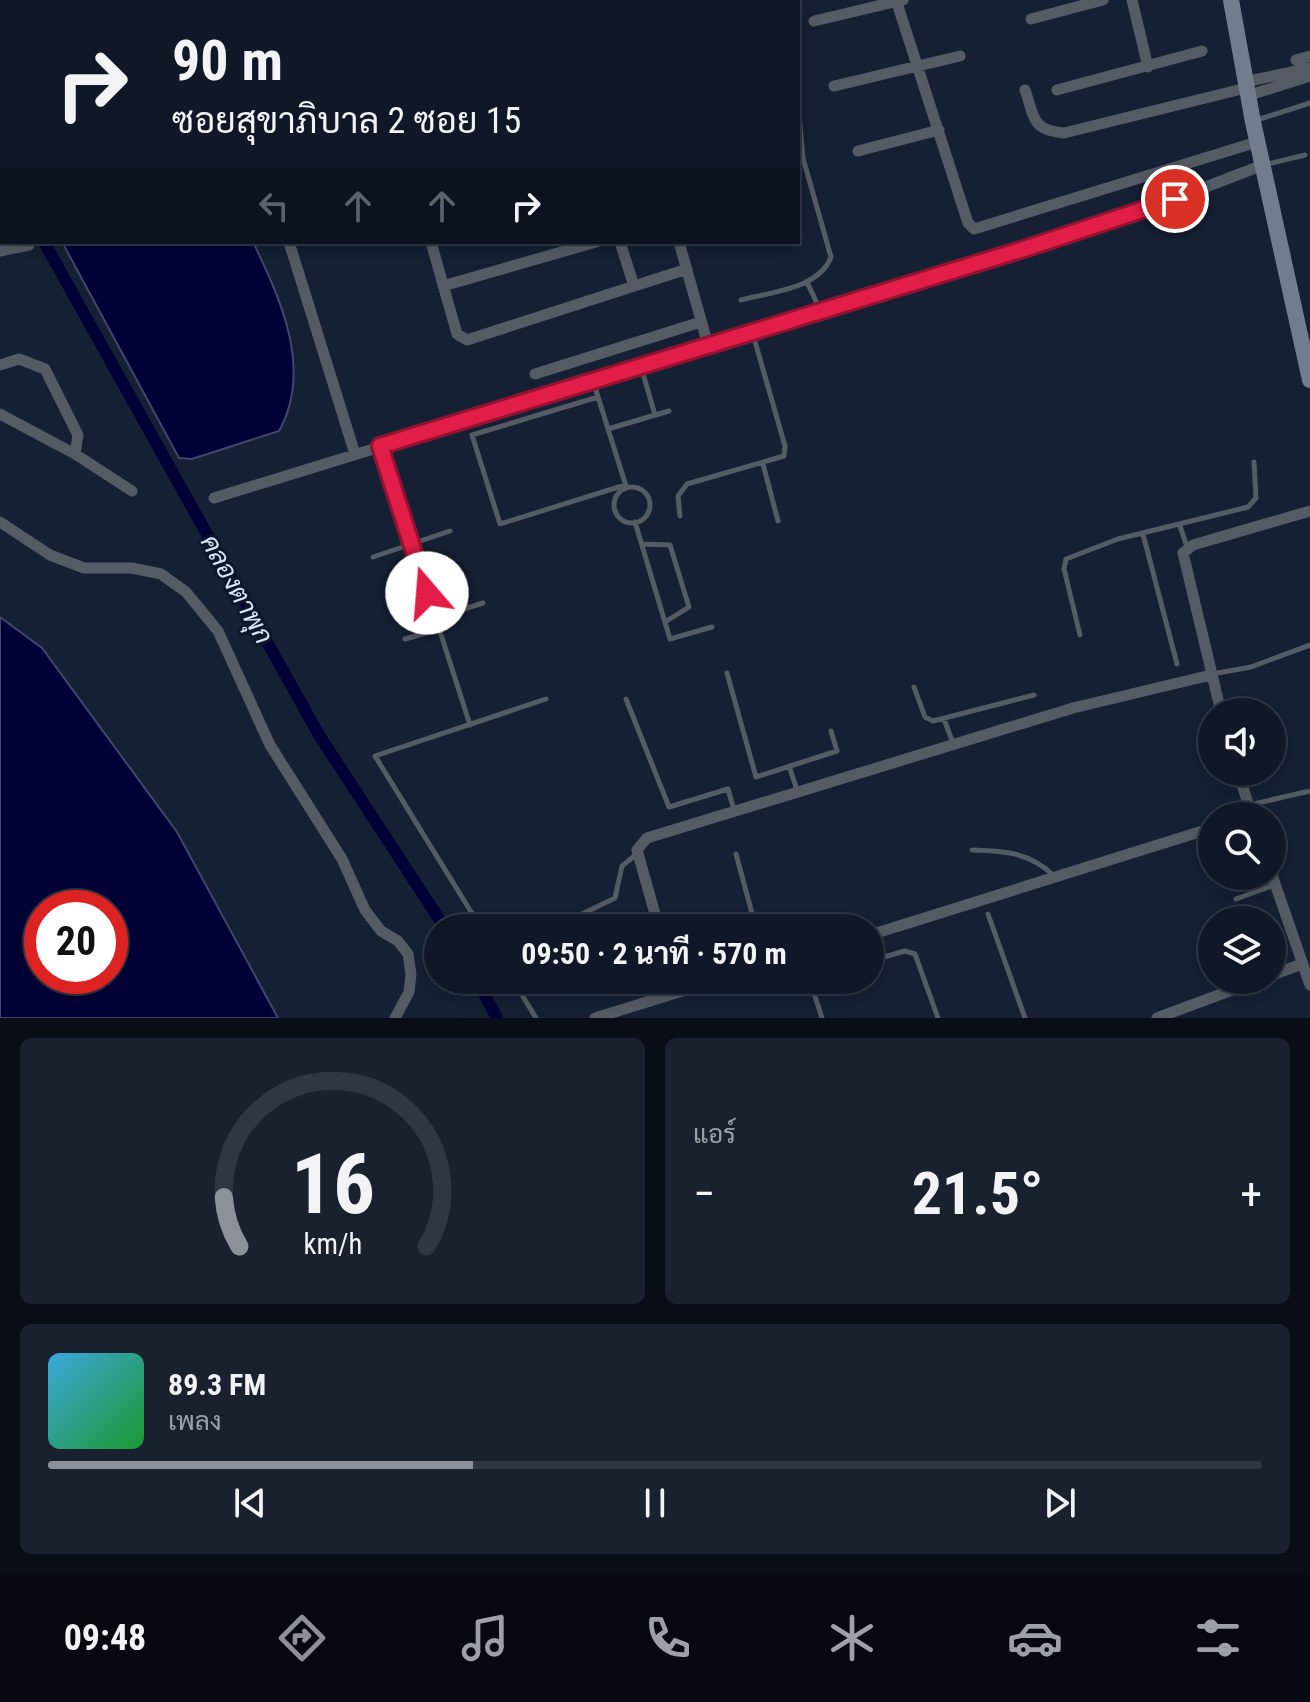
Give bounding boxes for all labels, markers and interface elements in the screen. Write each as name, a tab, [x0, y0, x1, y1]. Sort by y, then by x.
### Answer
text: 90 m	[172, 28, 283, 94]
icon: right	[40, 32, 144, 136]
text: ซอยสุขาภิบาล 2 ซอย 15	[172, 100, 521, 142]
pin	[1141, 165, 1209, 233]
icon: arrive	[1153, 177, 1197, 221]
icon: left	[252, 184, 296, 228]
icon: ahead	[336, 184, 380, 228]
icon: ahead	[420, 184, 464, 228]
icon: right	[504, 184, 548, 228]
water label: คลองตาพุก	[192, 529, 279, 650]
position arrow	[385, 551, 469, 635]
map controls	[1198, 698, 1286, 994]
button: sound	[1198, 698, 1286, 786]
button: search	[1198, 802, 1286, 890]
speed limit sign: 20	[24, 890, 128, 994]
button: layers	[1198, 906, 1286, 994]
text: 09:50 · 2 นาที · 570 m	[521, 936, 787, 971]
text: แอร์	[693, 1119, 736, 1149]
text: 16	[290, 1136, 375, 1233]
text: 21.5°	[912, 1158, 1043, 1229]
text: −	[693, 1168, 715, 1220]
text: +	[1240, 1168, 1262, 1220]
text: km/h	[303, 1227, 362, 1261]
text: 89.3 FM	[168, 1367, 266, 1402]
text: เพลง	[168, 1406, 222, 1436]
icon: previous	[228, 1481, 272, 1525]
icon: pause	[633, 1481, 677, 1525]
icon: next	[1038, 1481, 1082, 1525]
icon: directions	[274, 1610, 330, 1666]
icon: music	[457, 1610, 513, 1666]
icon: phone	[640, 1610, 696, 1666]
icon: climate	[824, 1610, 880, 1666]
icon: car	[1007, 1610, 1063, 1666]
icon: filters	[1190, 1610, 1246, 1666]
text: 09:48	[64, 1617, 146, 1659]

